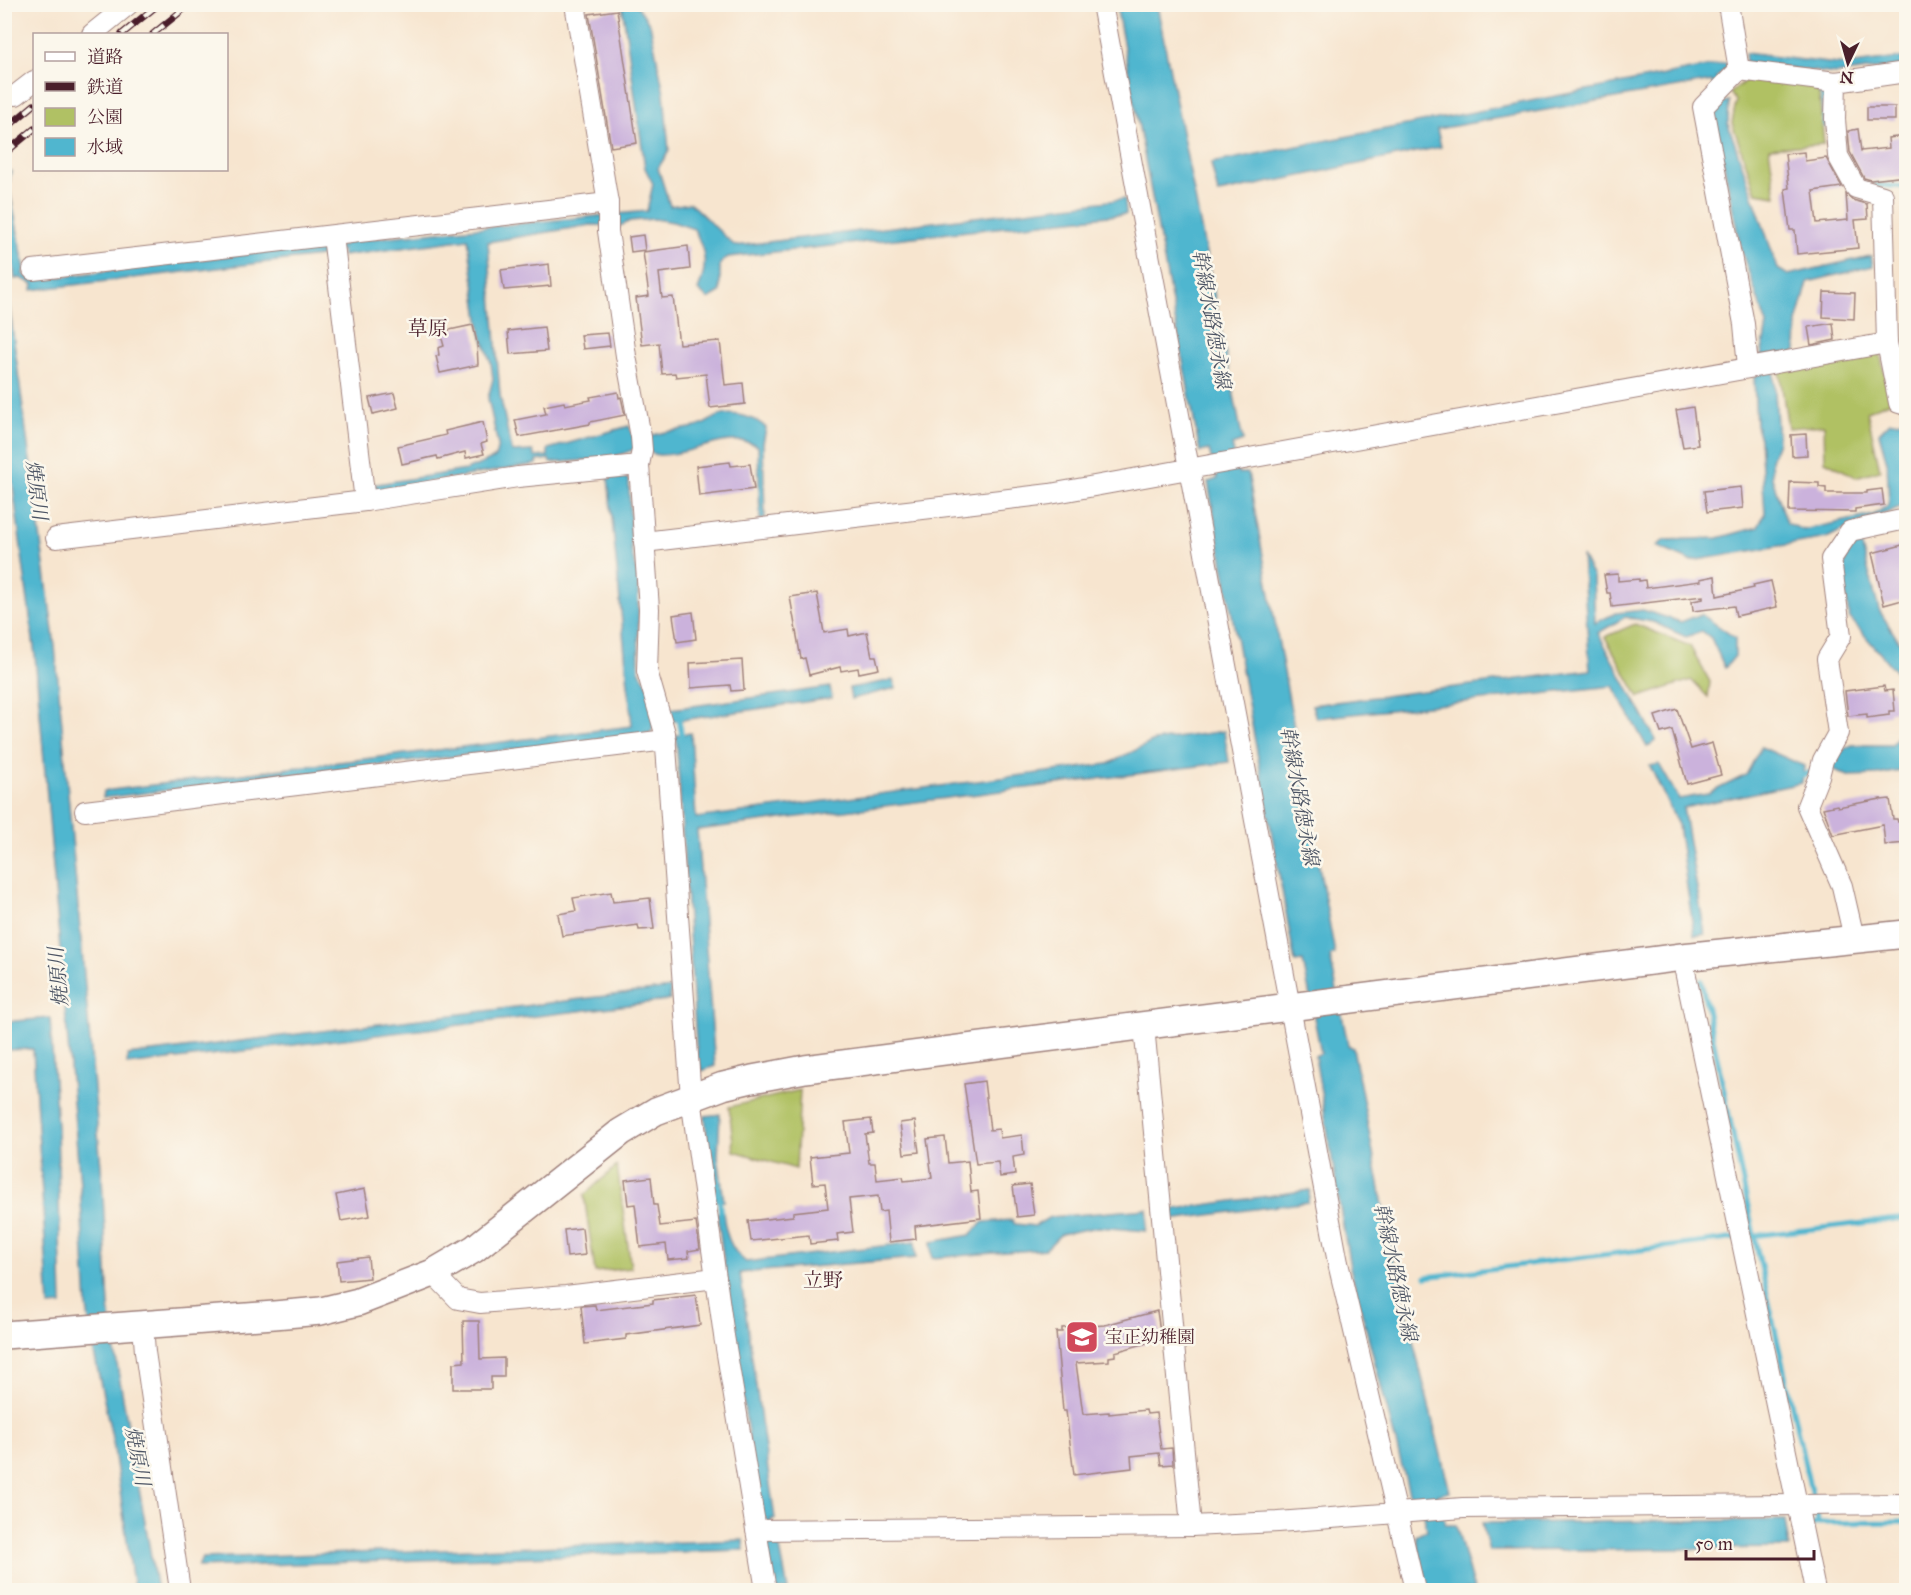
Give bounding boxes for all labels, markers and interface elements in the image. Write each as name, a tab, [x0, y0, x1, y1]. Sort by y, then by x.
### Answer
legend	[33, 33, 228, 171]
north arrow	[1818, 33, 1878, 93]
text: 道路	[87, 46, 123, 68]
text: N	[1839, 67, 1854, 88]
text: 鉄道	[87, 76, 123, 98]
text: 公園	[87, 106, 123, 128]
text: 水域	[87, 136, 123, 158]
water label: 幹線水路徳永線	[1188, 248, 1236, 393]
district label: 草原	[408, 316, 448, 340]
water label: 焼原川	[21, 459, 53, 523]
water label: 幹線水路徳永線	[1276, 725, 1324, 870]
water label: 焼原川	[43, 944, 73, 1008]
water label: 幹線水路徳永線	[1370, 1201, 1423, 1346]
district label: 立野	[803, 1268, 843, 1292]
school or university icon: 宝正幼稚園	[1064, 1319, 1100, 1355]
place label: 宝正幼稚園	[1105, 1326, 1195, 1348]
water label: 焼原川	[120, 1424, 156, 1490]
scale bar	[1686, 1523, 1814, 1561]
text: 50 m	[1695, 1533, 1733, 1555]

